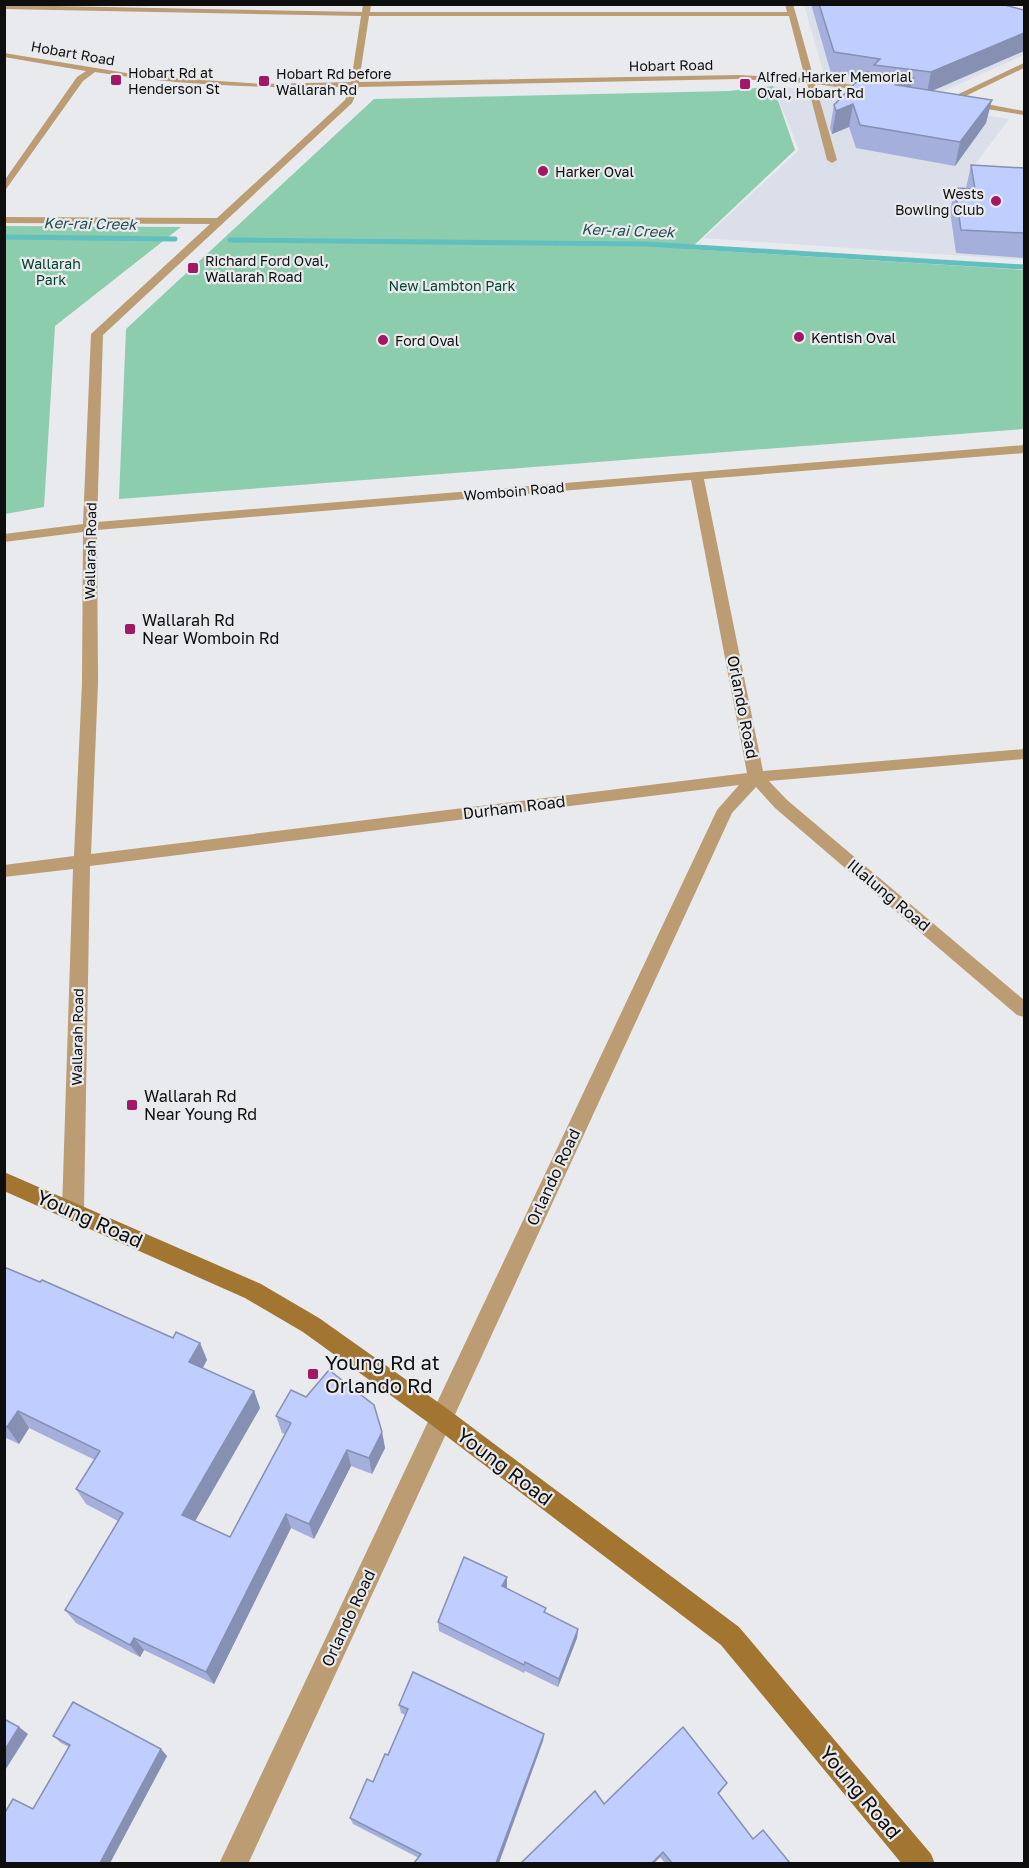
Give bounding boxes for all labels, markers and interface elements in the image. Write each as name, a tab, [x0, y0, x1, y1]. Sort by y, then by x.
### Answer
street label: Hobart Road	[30, 37, 116, 69]
street label: Hobart Road	[629, 56, 713, 74]
place label: Hobart Rd at Henderson St	[128, 64, 220, 97]
place label: Hobart Rd before Wallarah Rd	[276, 65, 391, 98]
place label: Alfred Harker Memorial Oval, Hobart Rd	[757, 68, 912, 101]
marker: Hobart Rd at Henderson St	[109, 73, 123, 87]
marker: Hobart Rd before Wallarah Rd	[257, 74, 271, 88]
marker: Alfred Harker Memorial Oval, Hobart Rd	[738, 77, 752, 91]
place label: Harker Oval	[555, 163, 634, 180]
marker: Harker Oval	[536, 164, 550, 178]
place label: Wests Bowling Club	[895, 185, 984, 218]
marker: Wests Bowling Club	[989, 194, 1003, 208]
water label: Ker-rai Creek	[43, 213, 138, 233]
water label: Ker-rai Creek	[581, 219, 676, 241]
place label: Richard Ford Oval, Wallarah Road	[205, 252, 329, 285]
park label: Wallarah Park	[21, 255, 81, 288]
marker: Richard Ford Oval, Wallarah Road	[186, 261, 200, 275]
park label: New Lambton Park	[389, 277, 516, 294]
place label: Kentish Oval	[811, 329, 896, 346]
marker: Kentish Oval	[792, 330, 806, 344]
place label: Ford Oval	[395, 332, 459, 349]
marker: Ford Oval	[376, 333, 390, 347]
street label: Womboin Road	[463, 478, 565, 504]
street label: Wallarah Road	[81, 502, 99, 600]
place label: Wallarah Rd Near Womboin Rd	[142, 610, 279, 648]
marker: Wallarah Rd Near Womboin Rd	[123, 622, 137, 636]
street label: Orlando Road	[723, 654, 763, 760]
street label: Durham Road	[461, 791, 567, 823]
street label: Illalung Road	[844, 855, 934, 935]
street label: Wallarah Road	[68, 988, 86, 1086]
place label: Wallarah Rd Near Young Rd	[144, 1086, 257, 1124]
marker: Wallarah Rd Near Young Rd	[125, 1098, 139, 1112]
street label: Orlando Road	[522, 1125, 584, 1229]
street label: Young Road	[33, 1184, 147, 1252]
place label: Young Rd at Orlando Rd	[325, 1350, 440, 1397]
marker: Young Rd at Orlando Rd	[306, 1367, 320, 1381]
street label: Young Road	[452, 1422, 558, 1510]
street label: Orlando Road	[317, 1566, 379, 1670]
street label: Young Road	[815, 1741, 907, 1843]

